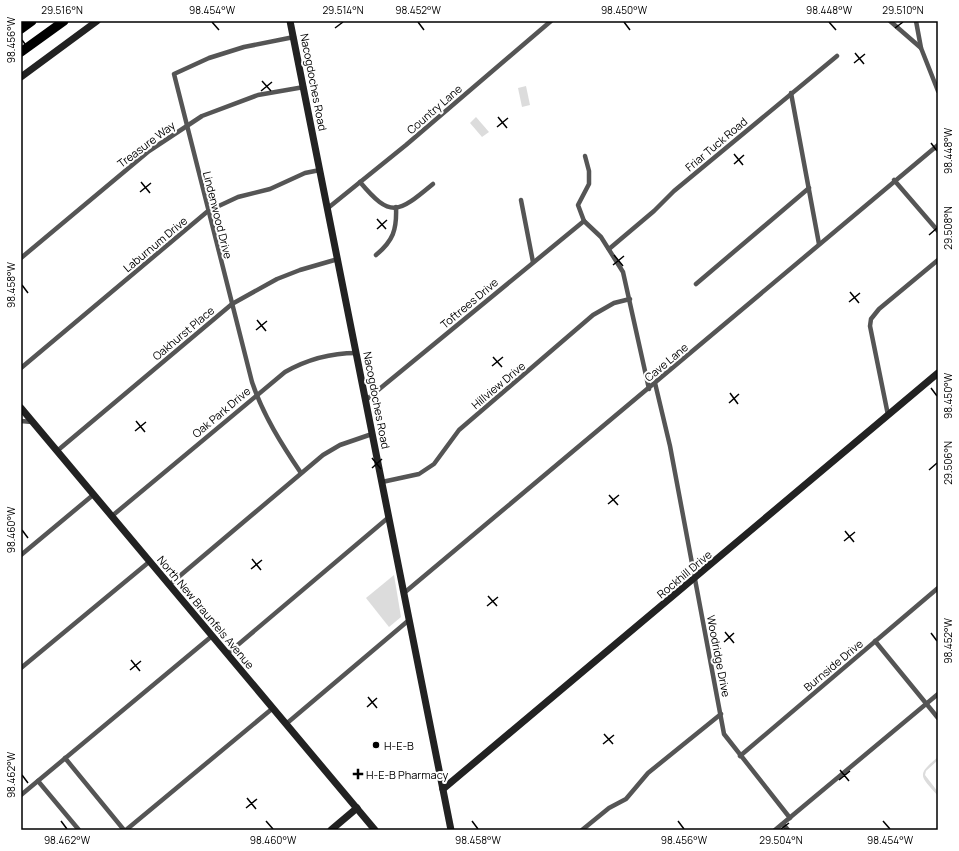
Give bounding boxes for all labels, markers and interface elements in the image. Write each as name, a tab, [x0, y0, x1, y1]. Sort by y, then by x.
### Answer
text: 29.516°N	[41, 3, 83, 17]
text: 98.454°W	[189, 3, 236, 17]
text: 29.514°N	[322, 3, 364, 17]
text: 98.452°W	[395, 3, 441, 17]
text: 98.450°W	[601, 3, 648, 17]
text: 98.448°W	[806, 3, 853, 17]
text: 29.510°N	[882, 3, 924, 17]
text: 98.456°W	[4, 16, 18, 63]
street label: Nacogdoches Road	[297, 32, 331, 132]
street label: Country Lane	[403, 81, 465, 137]
street label: Friar Tuck Road	[682, 114, 750, 174]
street label: Treasure Way	[114, 117, 178, 171]
text: 98.448°W	[941, 127, 955, 174]
street label: Lindenwood Drive	[200, 170, 236, 261]
text: 29.508°N	[941, 206, 955, 250]
street label: Laburnum Drive	[120, 212, 191, 275]
text: 98.458°W	[4, 261, 18, 308]
street label: Toftrees Drive	[437, 274, 501, 332]
street label: Oakhurst Place	[149, 302, 218, 363]
street label: Cave Lane	[641, 339, 691, 385]
street label: Nacogdoches Road	[360, 350, 394, 450]
street label: Hillview Drive	[468, 358, 529, 412]
text: 98.450°W	[941, 372, 955, 419]
street label: Oak Park Drive	[189, 383, 254, 441]
text: 29.506°N	[941, 441, 955, 485]
text: 98.460°W	[4, 506, 18, 553]
street label: Rockhill Drive	[653, 546, 715, 601]
street label: North New Braunfels Avenue	[154, 552, 258, 672]
street label: Woodridge Drive	[704, 614, 734, 699]
text: 98.452°W	[941, 618, 955, 664]
street label: Burnside Drive	[800, 635, 866, 694]
place label: H-E-B	[384, 738, 414, 753]
marker: H-E-B	[371, 740, 381, 750]
text: 98.462°W	[4, 751, 18, 798]
place label: H-E-B Pharmacy	[366, 767, 449, 782]
marker: H-E-B Pharmacy	[353, 769, 363, 779]
text: 98.462°W	[44, 833, 91, 847]
text: 98.460°W	[250, 833, 297, 847]
text: 98.458°W	[455, 833, 502, 847]
text: 98.456°W	[661, 833, 708, 847]
text: 29.504°N	[759, 833, 803, 847]
text: 98.454°W	[867, 833, 914, 847]

